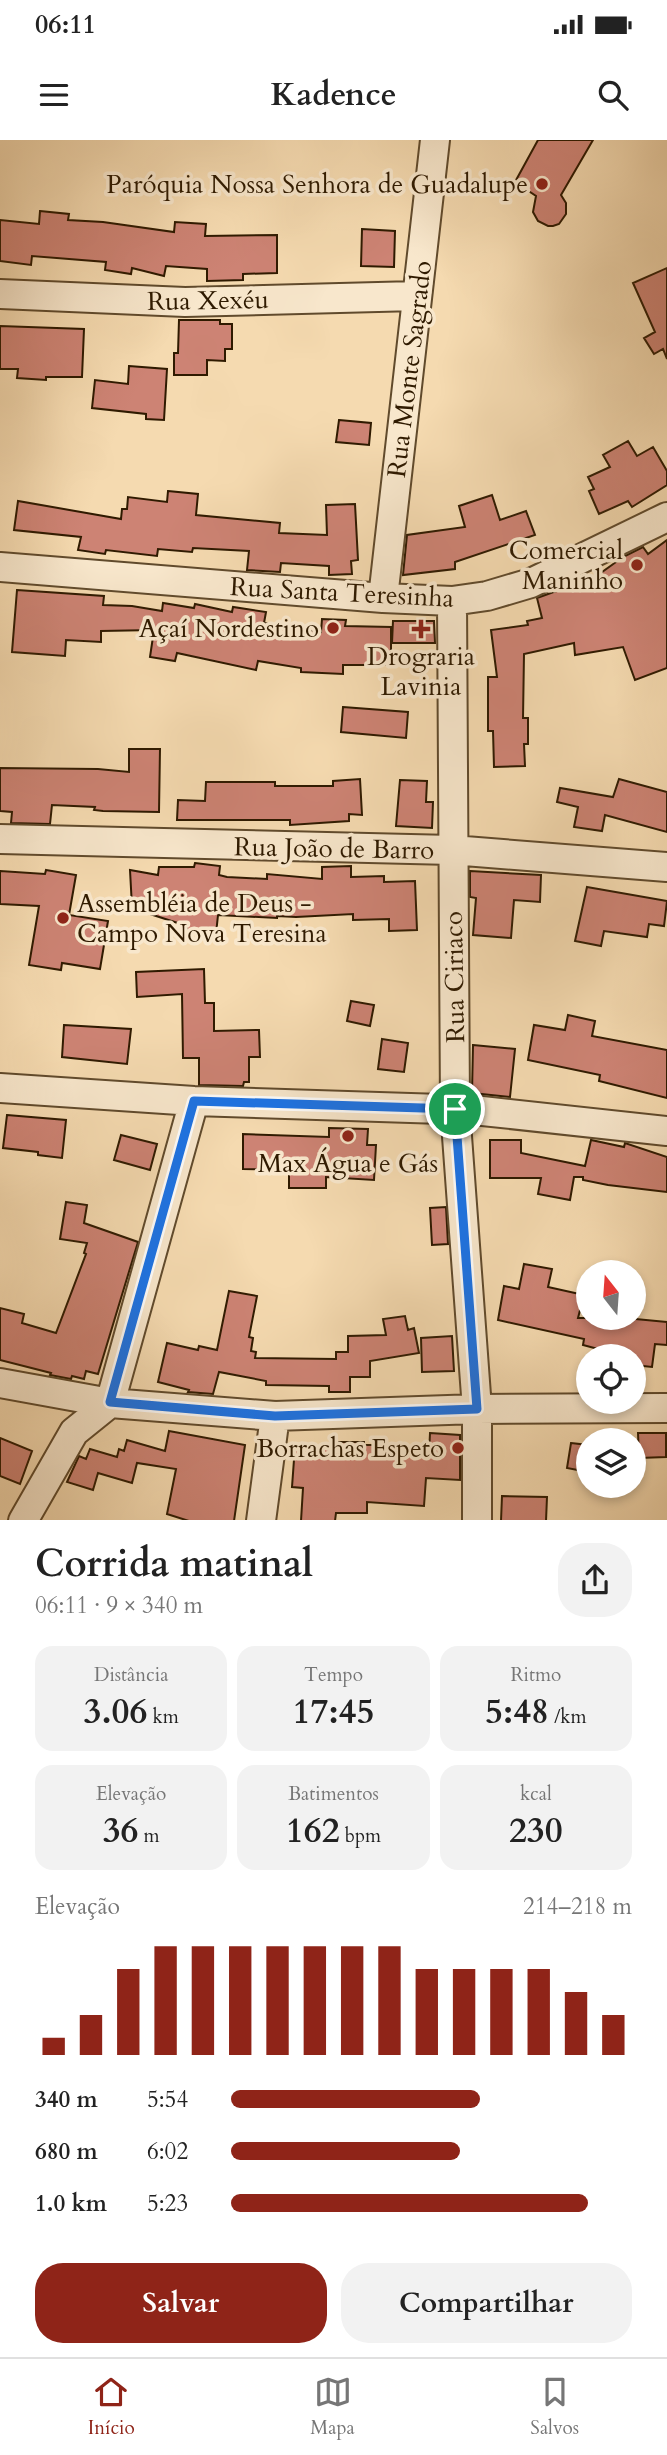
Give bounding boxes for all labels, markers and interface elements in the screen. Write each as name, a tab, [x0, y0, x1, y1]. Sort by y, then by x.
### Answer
text: 06:11	[35, 7, 96, 42]
text: Kadence	[270, 73, 397, 117]
icon: menu	[35, 76, 73, 114]
icon: search	[594, 76, 632, 114]
place label: Paróquia Nossa Senhora de Guadalupe	[106, 167, 528, 202]
marker: Paróquia Nossa Senhora de Guadalupe	[534, 176, 550, 192]
street label: Rua Monte Sagrado	[379, 259, 440, 480]
street label: Rua Xexéu	[147, 282, 269, 319]
place label: Comercial Maninho	[509, 533, 623, 598]
marker: Comercial Maninho	[629, 557, 645, 573]
street label: Rua Santa Teresinha	[229, 569, 455, 616]
place label: Açaí Nordestino	[139, 611, 319, 646]
marker: Açaí Nordestino	[325, 620, 341, 636]
marker: Drograria Lavinia	[413, 621, 429, 637]
place label: Drograria Lavinia	[367, 639, 475, 704]
street label: Rua João de Barro	[234, 829, 434, 868]
place label: Assembléia de Deus - Campo Nova Teresina	[77, 886, 327, 951]
marker: Assembléia de Deus - Campo Nova Teresina	[55, 910, 71, 926]
street label: Rua Ciriaco	[436, 911, 473, 1043]
pin	[425, 1079, 485, 1139]
icon: arrive	[436, 1090, 474, 1128]
marker: Max Água e Gás	[340, 1128, 356, 1144]
place label: Max Água e Gás	[258, 1146, 438, 1181]
north arrow	[576, 1260, 646, 1330]
map controls	[576, 1260, 646, 1498]
button: locate	[576, 1344, 646, 1414]
button: layers	[576, 1428, 646, 1498]
place label: Borrachas Espeto	[256, 1431, 444, 1466]
marker: Borrachas Espeto	[450, 1440, 466, 1456]
text: Corrida matinal	[35, 1538, 313, 1590]
button: share	[558, 1543, 632, 1617]
text: 06:11 · 9 × 340 m	[35, 1590, 203, 1621]
text: Distância	[94, 1662, 168, 1688]
text: Tempo	[304, 1662, 363, 1688]
text: Ritmo	[510, 1662, 561, 1688]
text: 3.06	[84, 1688, 147, 1736]
text: 17:45	[293, 1688, 374, 1736]
text: 5:48	[485, 1688, 549, 1736]
text: km	[147, 1704, 179, 1730]
text: /km	[549, 1704, 587, 1730]
text: Elevação	[96, 1781, 166, 1807]
text: Batimentos	[288, 1781, 379, 1807]
text: kcal	[520, 1781, 552, 1807]
text: 36	[103, 1807, 139, 1855]
text: 162	[286, 1807, 340, 1855]
text: 230	[509, 1807, 563, 1855]
text: m	[139, 1823, 160, 1849]
text: bpm	[340, 1823, 381, 1849]
text: Elevação	[35, 1891, 120, 1922]
text: 214–218 m	[523, 1891, 632, 1922]
text: 340 m	[35, 2084, 98, 2115]
text: 5:54	[147, 2084, 188, 2115]
text: 680 m	[35, 2136, 98, 2167]
text: 6:02	[147, 2136, 188, 2167]
text: 1.0 km	[35, 2188, 107, 2219]
text: 5:23	[147, 2188, 188, 2219]
button: Salvar	[35, 2263, 327, 2343]
button: Compartilhar	[341, 2263, 632, 2343]
tab: Início	[88, 2373, 135, 2441]
tab: Mapa	[310, 2373, 355, 2441]
tab: Salvos	[530, 2373, 579, 2441]

